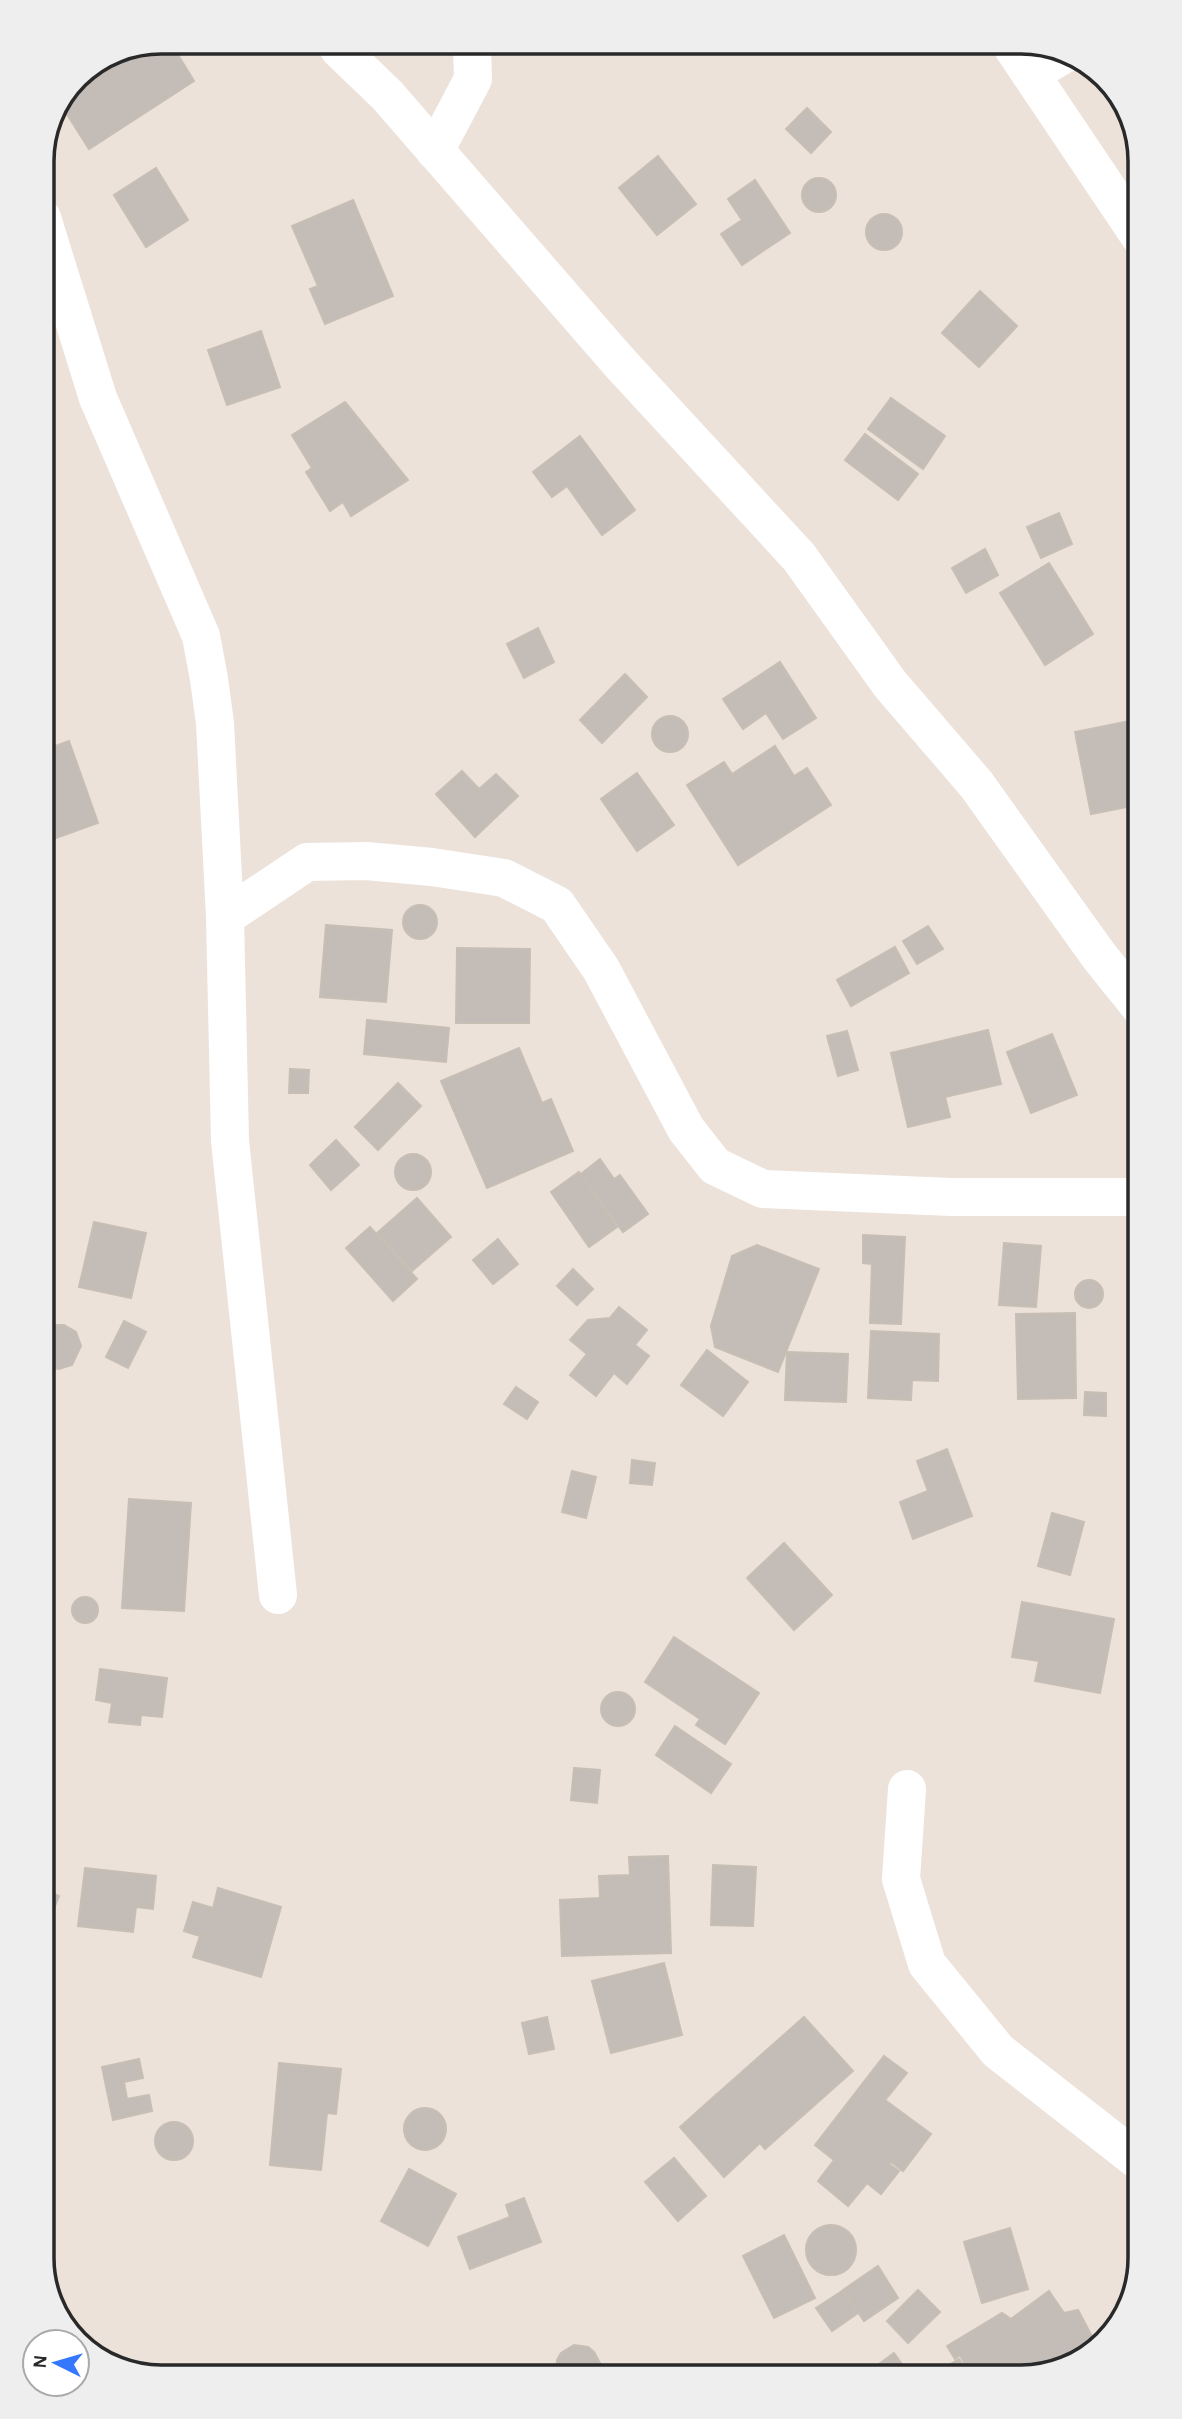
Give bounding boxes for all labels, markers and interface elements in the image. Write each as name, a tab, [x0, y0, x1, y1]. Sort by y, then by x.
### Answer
north arrow	[21, 2328, 91, 2398]
text: N	[31, 2354, 51, 2369]

